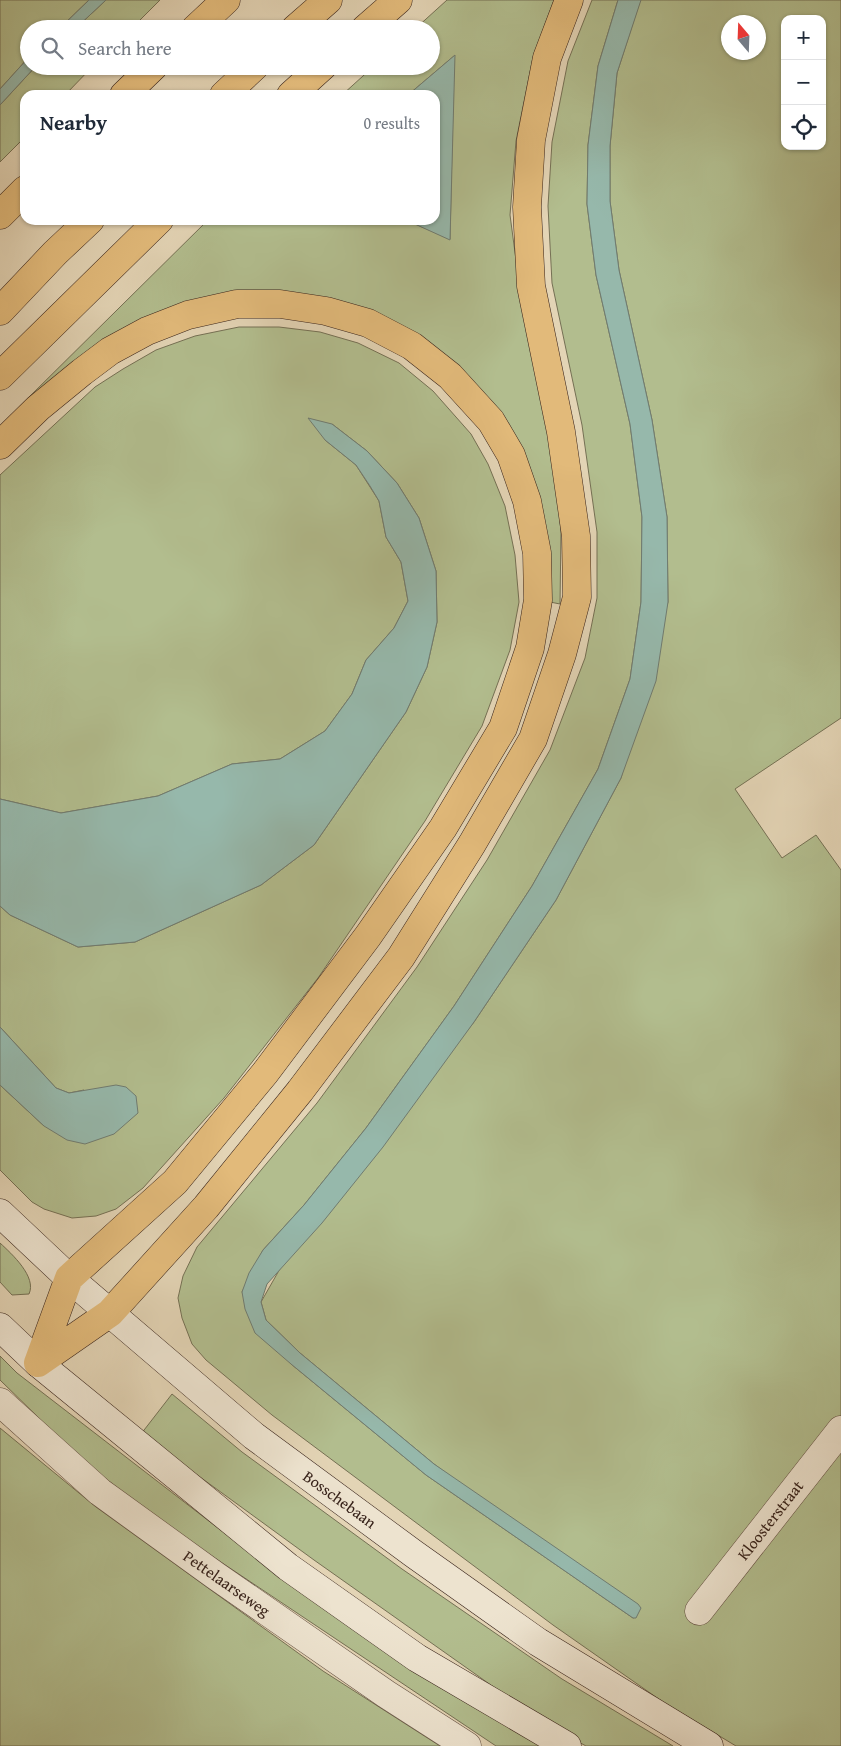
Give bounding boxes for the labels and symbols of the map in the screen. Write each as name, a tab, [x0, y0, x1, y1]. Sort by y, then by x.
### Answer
north arrow	[721, 15, 766, 60]
street label: Bosschebaan	[298, 1464, 382, 1534]
street label: Kloosterstraat	[731, 1475, 809, 1565]
street label: Pettelaarseweg	[179, 1544, 275, 1622]

